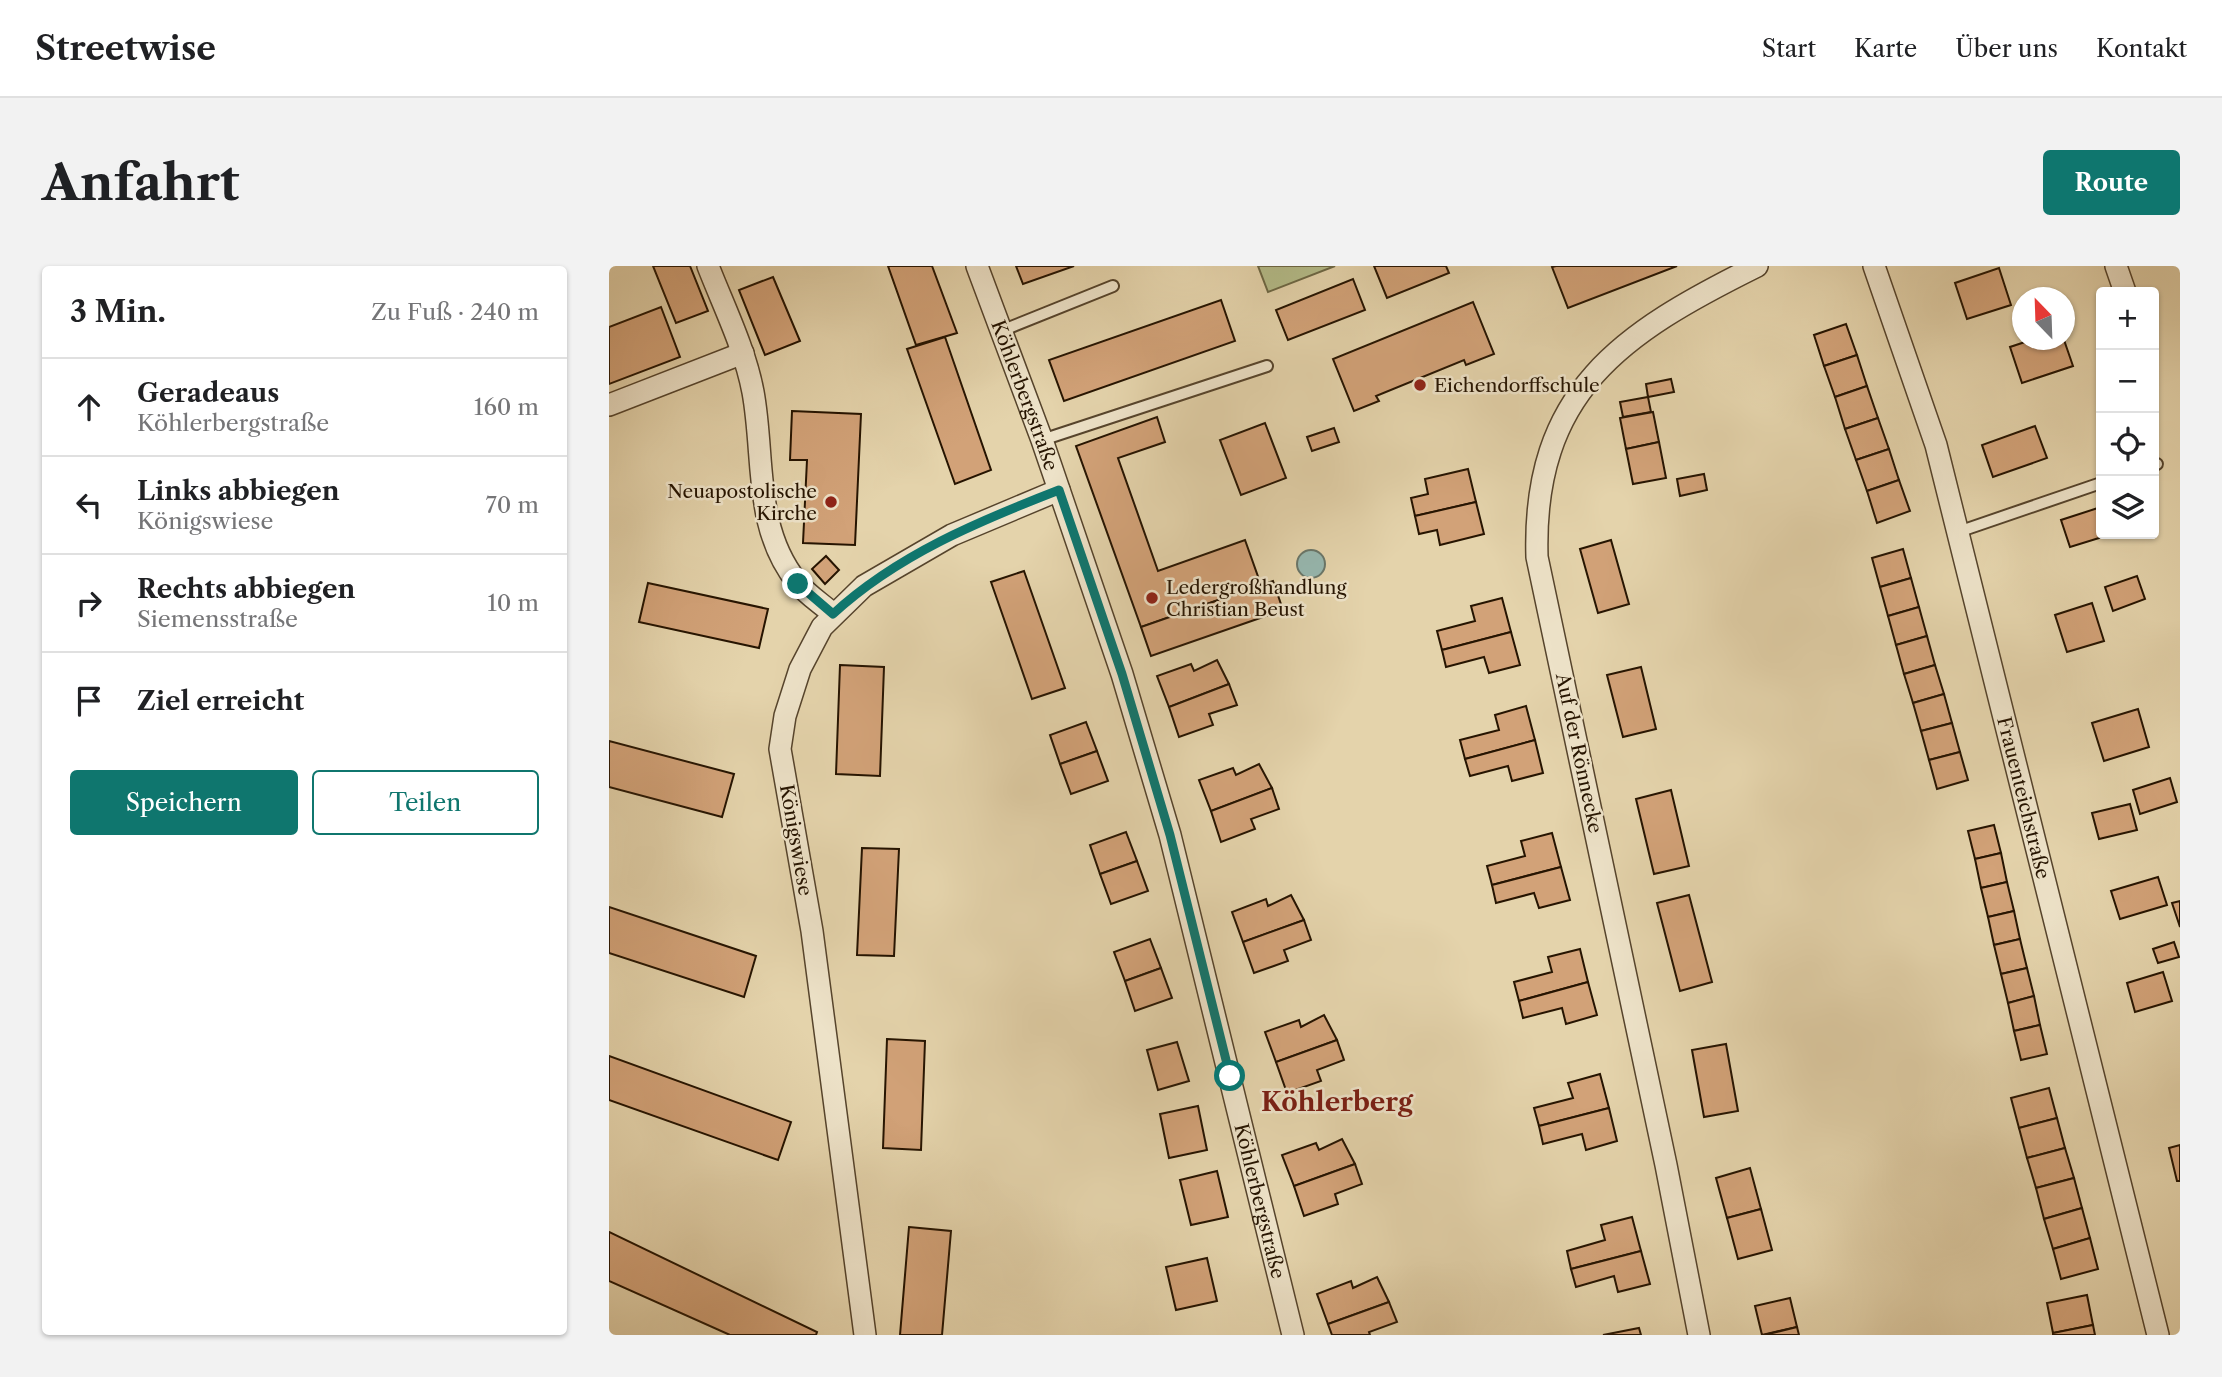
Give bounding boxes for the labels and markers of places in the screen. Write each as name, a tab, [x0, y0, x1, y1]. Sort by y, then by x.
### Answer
place label: Eichendorffschule	[1434, 374, 1600, 397]
marker: Eichendorffschule	[1412, 377, 1428, 393]
place label: Neuapostolische Kirche	[667, 480, 817, 525]
marker: Neuapostolische Kirche	[823, 494, 839, 510]
place label: Ledergroßhandlung Christian Beust	[1166, 576, 1347, 621]
marker: Ledergroßhandlung Christian Beust	[1144, 590, 1160, 606]

